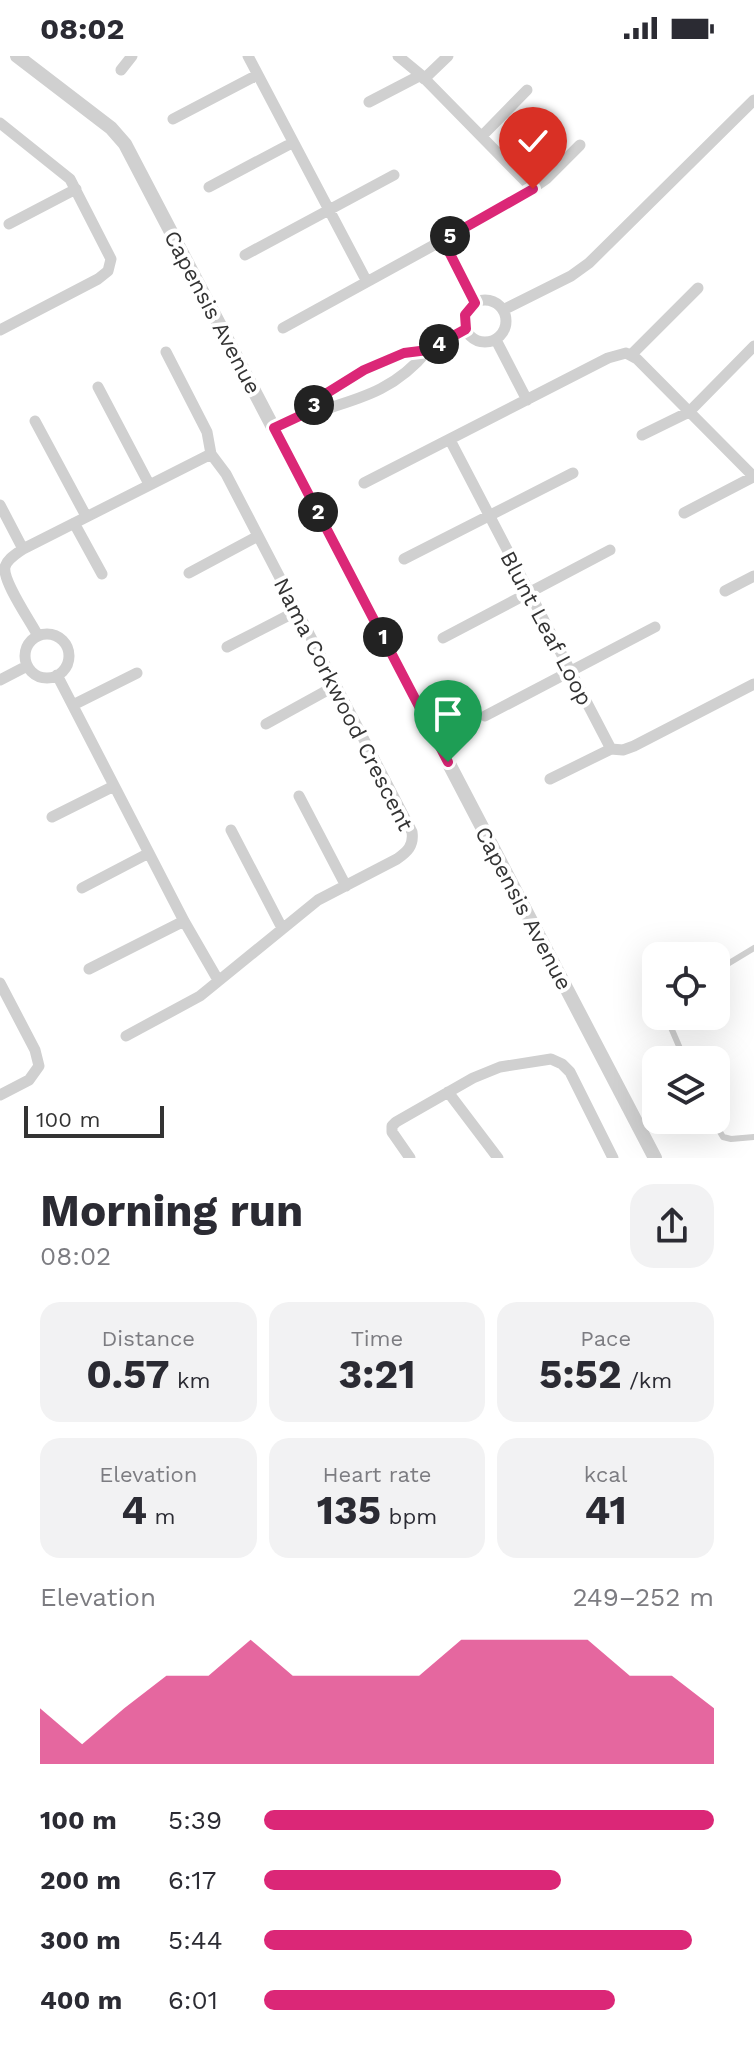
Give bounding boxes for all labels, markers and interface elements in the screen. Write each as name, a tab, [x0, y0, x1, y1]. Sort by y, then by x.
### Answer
text: 08:02	[40, 11, 124, 46]
pin	[499, 107, 567, 189]
icon: check	[511, 119, 555, 163]
pin: 5	[430, 216, 470, 256]
text: 5	[444, 223, 456, 248]
street label: Capensis Avenue	[159, 226, 266, 398]
pin: 4	[419, 324, 459, 364]
text: 4	[432, 331, 446, 356]
pin: 3	[294, 385, 334, 425]
text: 3	[307, 392, 321, 417]
pin: 2	[298, 492, 338, 532]
text: 2	[311, 499, 325, 524]
street label: Blunt Leaf Loop	[495, 547, 598, 710]
street label: Nama Corkwood Crescent	[269, 574, 418, 835]
pin: 1	[363, 617, 403, 657]
text: 1	[378, 624, 388, 649]
pin	[414, 680, 482, 762]
icon: arrive	[426, 692, 470, 736]
street label: Capensis Avenue	[470, 822, 577, 994]
map controls	[642, 942, 730, 1134]
button: locate	[642, 942, 730, 1030]
button: layers	[642, 1046, 730, 1134]
scale bar	[24, 1102, 164, 1138]
text: 100 m	[36, 1107, 100, 1132]
button: share	[630, 1184, 714, 1268]
text: Morning run	[40, 1185, 303, 1237]
text: 08:02	[40, 1241, 111, 1271]
text: Distance	[102, 1326, 195, 1351]
text: Time	[351, 1326, 403, 1351]
text: Pace	[580, 1326, 631, 1351]
text: 0.57	[86, 1351, 170, 1398]
text: 3:21	[339, 1351, 415, 1398]
text: 5:52	[539, 1351, 622, 1398]
text: km	[170, 1368, 211, 1393]
text: /km	[622, 1368, 672, 1393]
text: Elevation	[99, 1462, 197, 1487]
text: Heart rate	[323, 1462, 431, 1487]
text: kcal	[584, 1462, 627, 1487]
text: 4	[121, 1487, 147, 1534]
text: 135	[317, 1487, 381, 1534]
text: 41	[585, 1487, 627, 1534]
text: m	[147, 1504, 175, 1529]
text: bpm	[381, 1504, 437, 1529]
text: Elevation	[40, 1582, 156, 1612]
text: 249–252 m	[572, 1582, 714, 1612]
text: 100 m	[40, 1805, 117, 1835]
text: 5:39	[168, 1805, 222, 1835]
text: 200 m	[40, 1865, 121, 1895]
text: 6:17	[168, 1865, 216, 1895]
text: 300 m	[40, 1925, 121, 1955]
text: 5:44	[168, 1925, 223, 1955]
text: 400 m	[40, 1985, 122, 2015]
text: 6:01	[168, 1985, 218, 2015]

